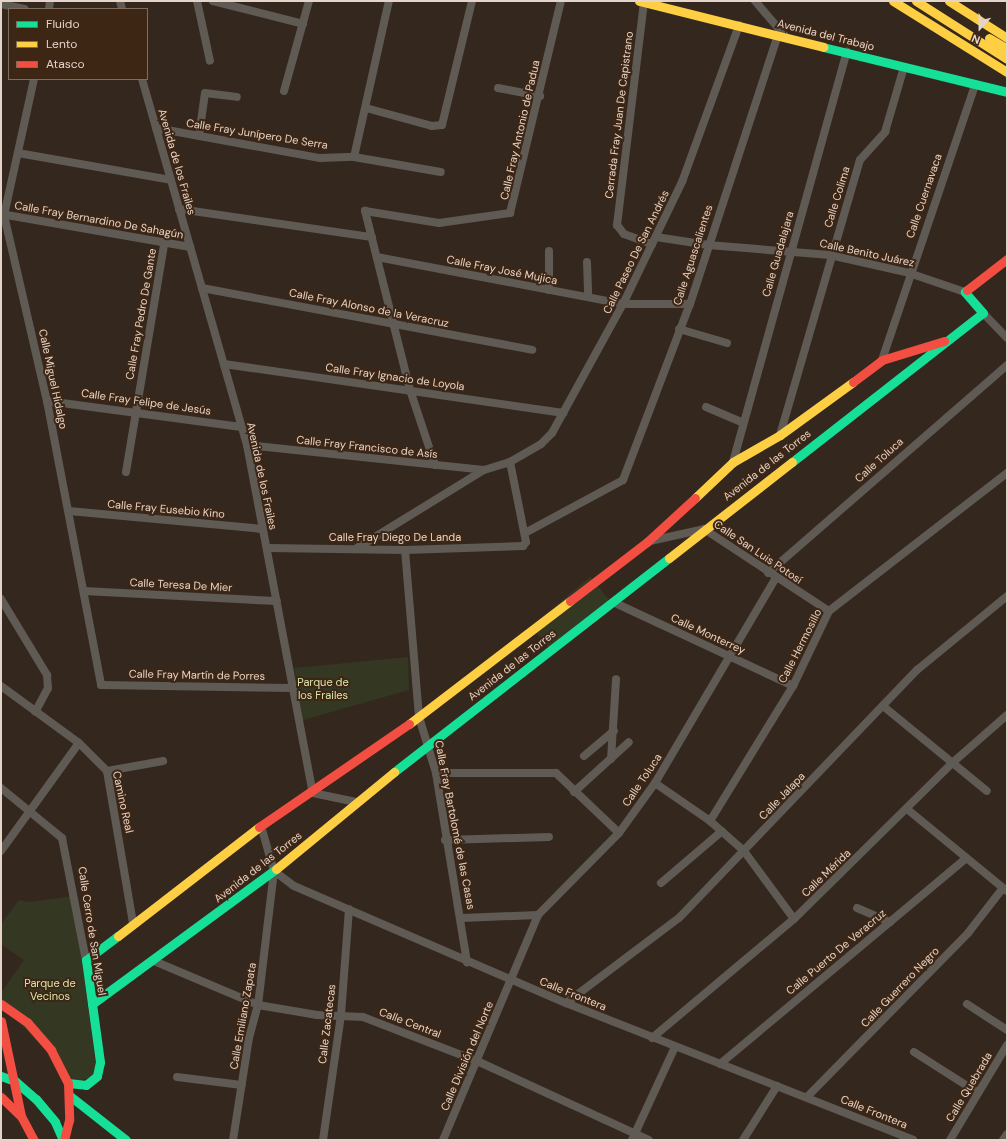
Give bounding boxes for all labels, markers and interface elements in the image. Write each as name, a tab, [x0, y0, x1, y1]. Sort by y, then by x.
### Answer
legend	[8, 8, 148, 80]
north arrow	[960, 8, 1000, 48]
text: Fluido	[46, 16, 80, 32]
street label: Avenida del Trabajo	[776, 17, 876, 53]
street label: Cerrada Fray Juan De Capistrano	[602, 31, 636, 199]
text: N	[969, 31, 982, 47]
text: Lento	[46, 36, 77, 52]
text: Atasco	[46, 56, 85, 72]
street label: Calle Fray Antonio de Padua	[498, 59, 542, 201]
street label: Avenida de los Frailes	[156, 108, 198, 216]
street label: Calle Fray Junípero De Serra	[185, 116, 329, 152]
street label: Calle Cuernavaca	[903, 152, 945, 240]
street label: Calle Colima	[821, 165, 853, 229]
street label: Calle Paseo De San Andrés	[600, 188, 672, 316]
street label: Calle Fray Bernardino De Sahagún	[13, 199, 185, 241]
street label: Calle Aguascalientes	[670, 203, 716, 307]
street label: Calle Guadalajara	[759, 210, 797, 298]
street label: Calle Benito Juárez	[819, 237, 915, 269]
street label: Calle Fray Pedro De Gante	[123, 247, 159, 381]
street label: Calle Fray José Mujica	[445, 253, 559, 287]
street label: Calle Fray Alonso de la Veracruz	[288, 286, 450, 330]
street label: Calle Miguel Hidalgo	[36, 328, 70, 430]
street label: Calle Fray Ignacio de Loyola	[325, 361, 465, 393]
street label: Calle Fray Felipe de Jesús	[80, 386, 212, 418]
street label: Avenida de los Frailes	[244, 421, 280, 531]
street label: Avenida de las Torres	[721, 427, 813, 503]
street label: Calle Fray Francisco de Asís	[296, 433, 438, 461]
street label: Calle Toluca	[852, 435, 906, 485]
street label: Calle Fray Eusebio Kino	[107, 497, 225, 521]
street label: Calle San Luis Potosí	[711, 518, 805, 586]
street label: Calle Fray Diego De Landa	[329, 530, 461, 544]
street label: Calle Teresa De Mier	[129, 576, 233, 594]
street label: Calle Hermosillo	[776, 607, 824, 685]
street label: Calle Monterrey	[669, 611, 747, 657]
street label: Avenida de las Torres	[466, 627, 558, 703]
street label: Calle Fray Martín de Porres	[129, 667, 265, 683]
park label: Parque de los Frailes	[297, 676, 349, 702]
street label: Calle Fray Bartolomé de las Casas	[432, 739, 478, 911]
street label: Calle Toluca	[620, 751, 664, 809]
street label: Camino Real	[110, 770, 136, 834]
street label: Calle Jalapa	[756, 770, 808, 822]
street label: Avenida de las Torres	[212, 829, 304, 905]
street label: Calle Mérida	[799, 846, 853, 900]
street label: Calle Cerro de San Miguel	[75, 866, 109, 996]
street label: Calle Puerto De Veracruz	[784, 906, 888, 998]
street label: Calle Guerrero Negro	[858, 944, 942, 1030]
street label: Calle Emiliano Zapata	[227, 961, 259, 1071]
street label: Calle Frontera	[538, 975, 608, 1013]
park label: Parque de Vecinos	[24, 977, 76, 1003]
street label: Calle Zacatecas	[316, 983, 338, 1065]
street label: Calle División del Norte	[438, 999, 496, 1113]
street label: Calle Central	[377, 1005, 443, 1041]
street label: Calle Quebrada	[943, 1050, 995, 1124]
street label: Calle Frontera	[839, 1093, 909, 1131]

